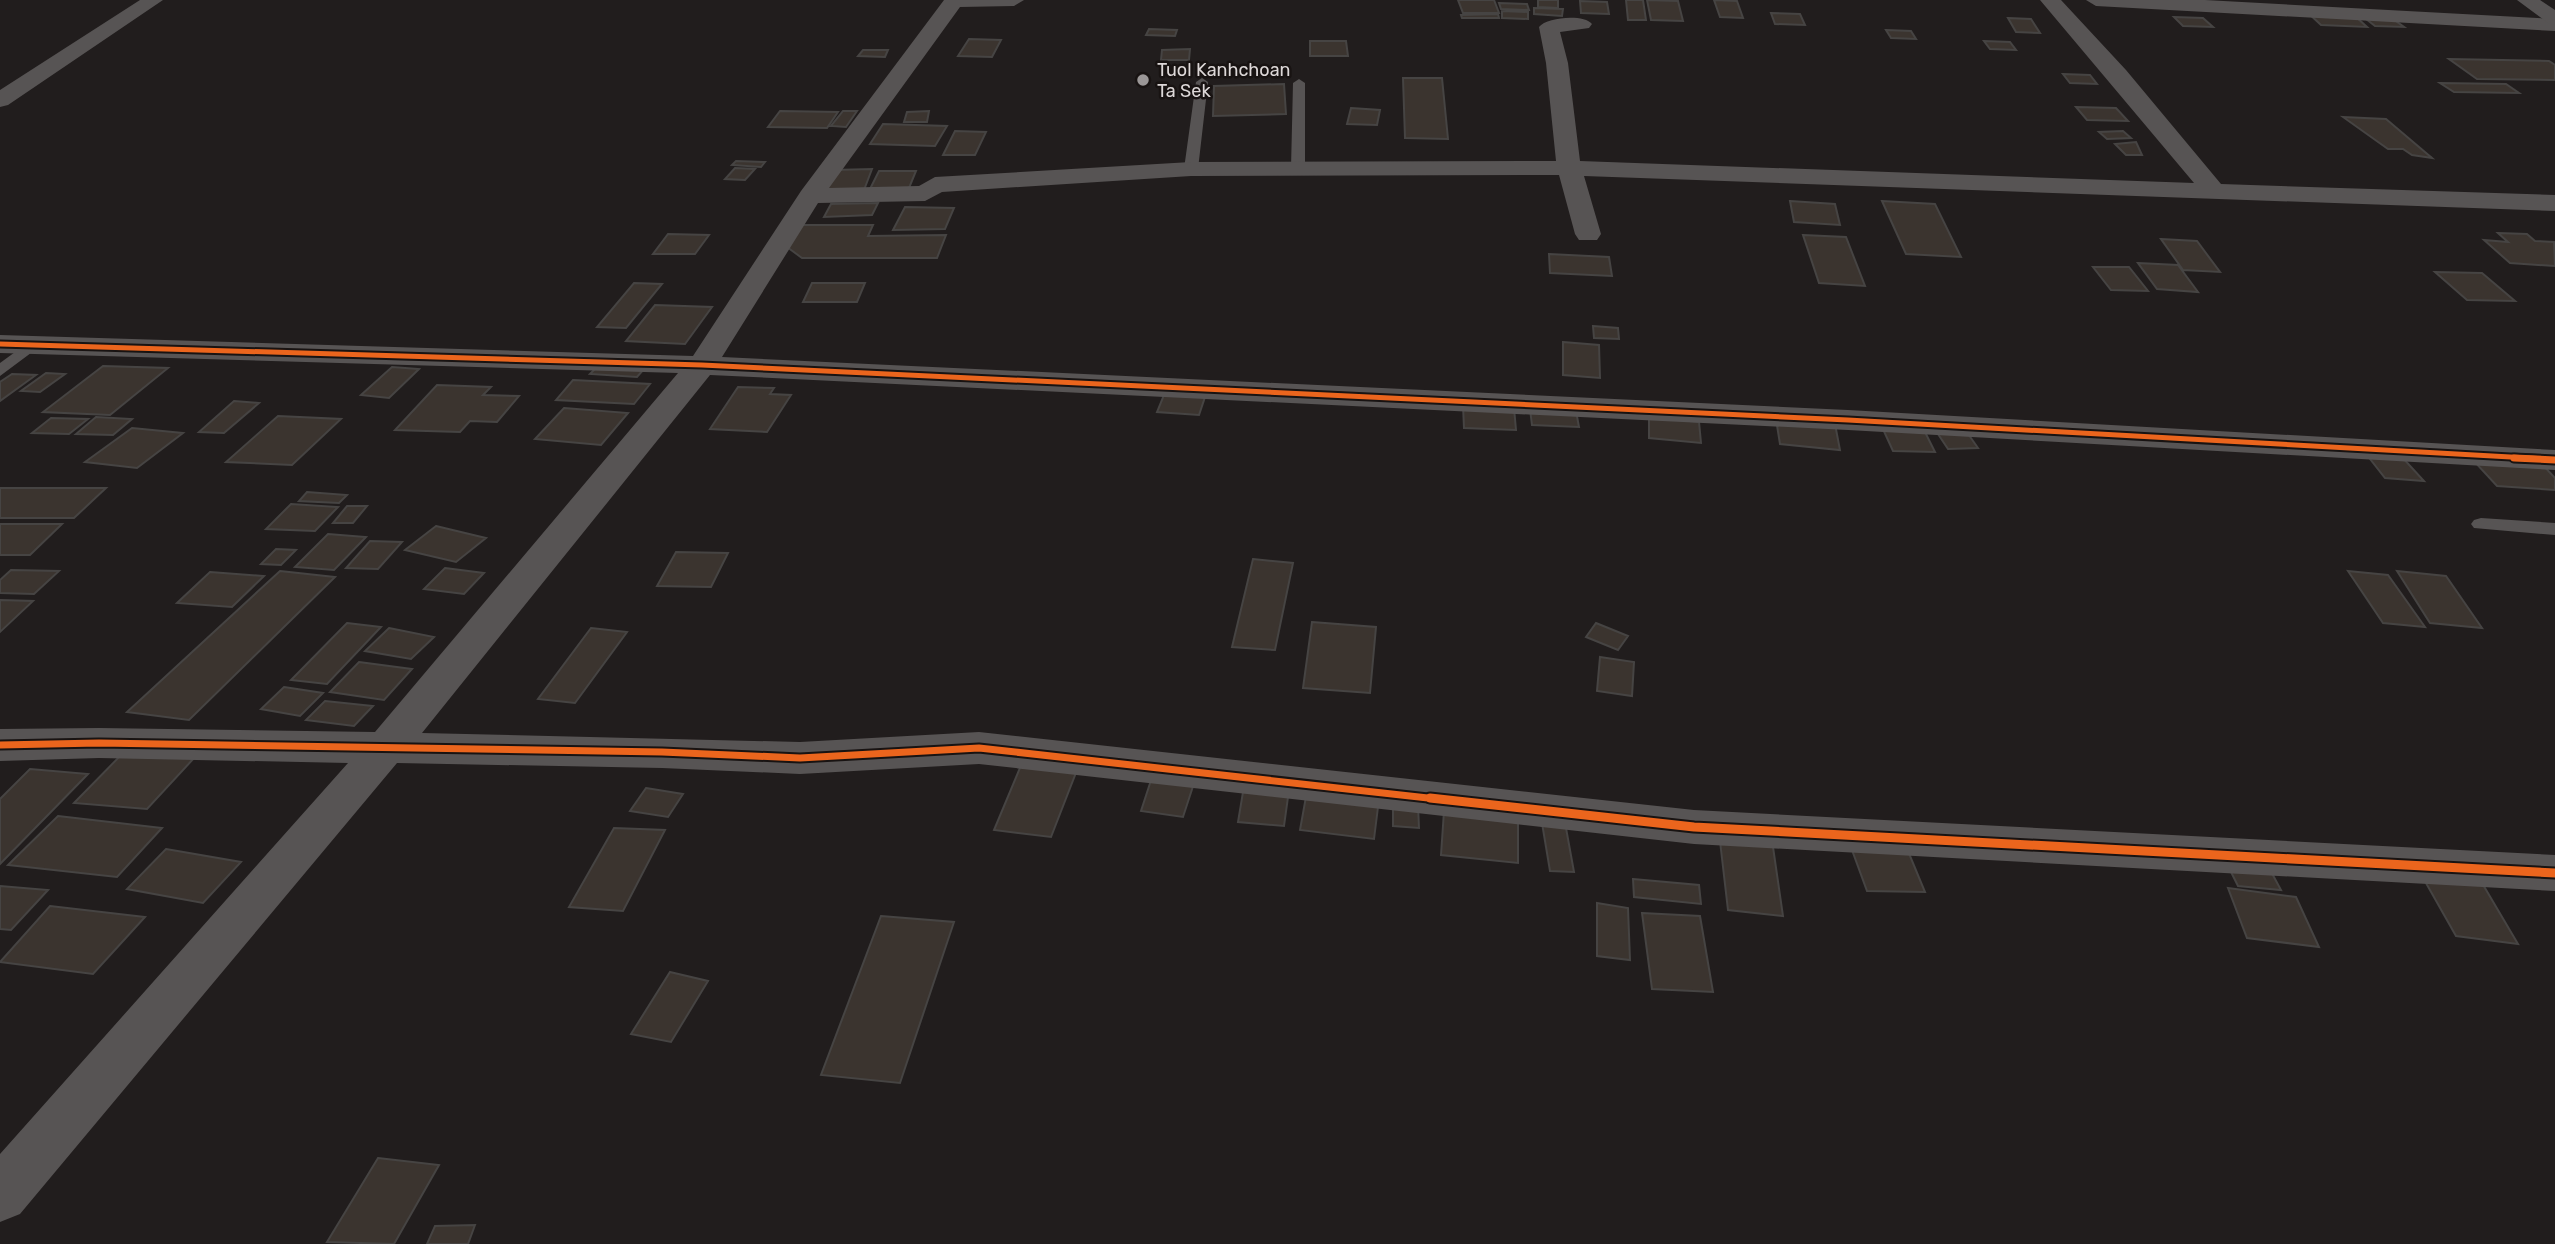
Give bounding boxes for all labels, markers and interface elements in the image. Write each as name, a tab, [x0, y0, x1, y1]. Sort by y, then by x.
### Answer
place label: Tuol Kanhchoan Ta Sek	[1157, 59, 1291, 102]
marker: Tuol Kanhchoan Ta Sek	[1135, 72, 1151, 88]

